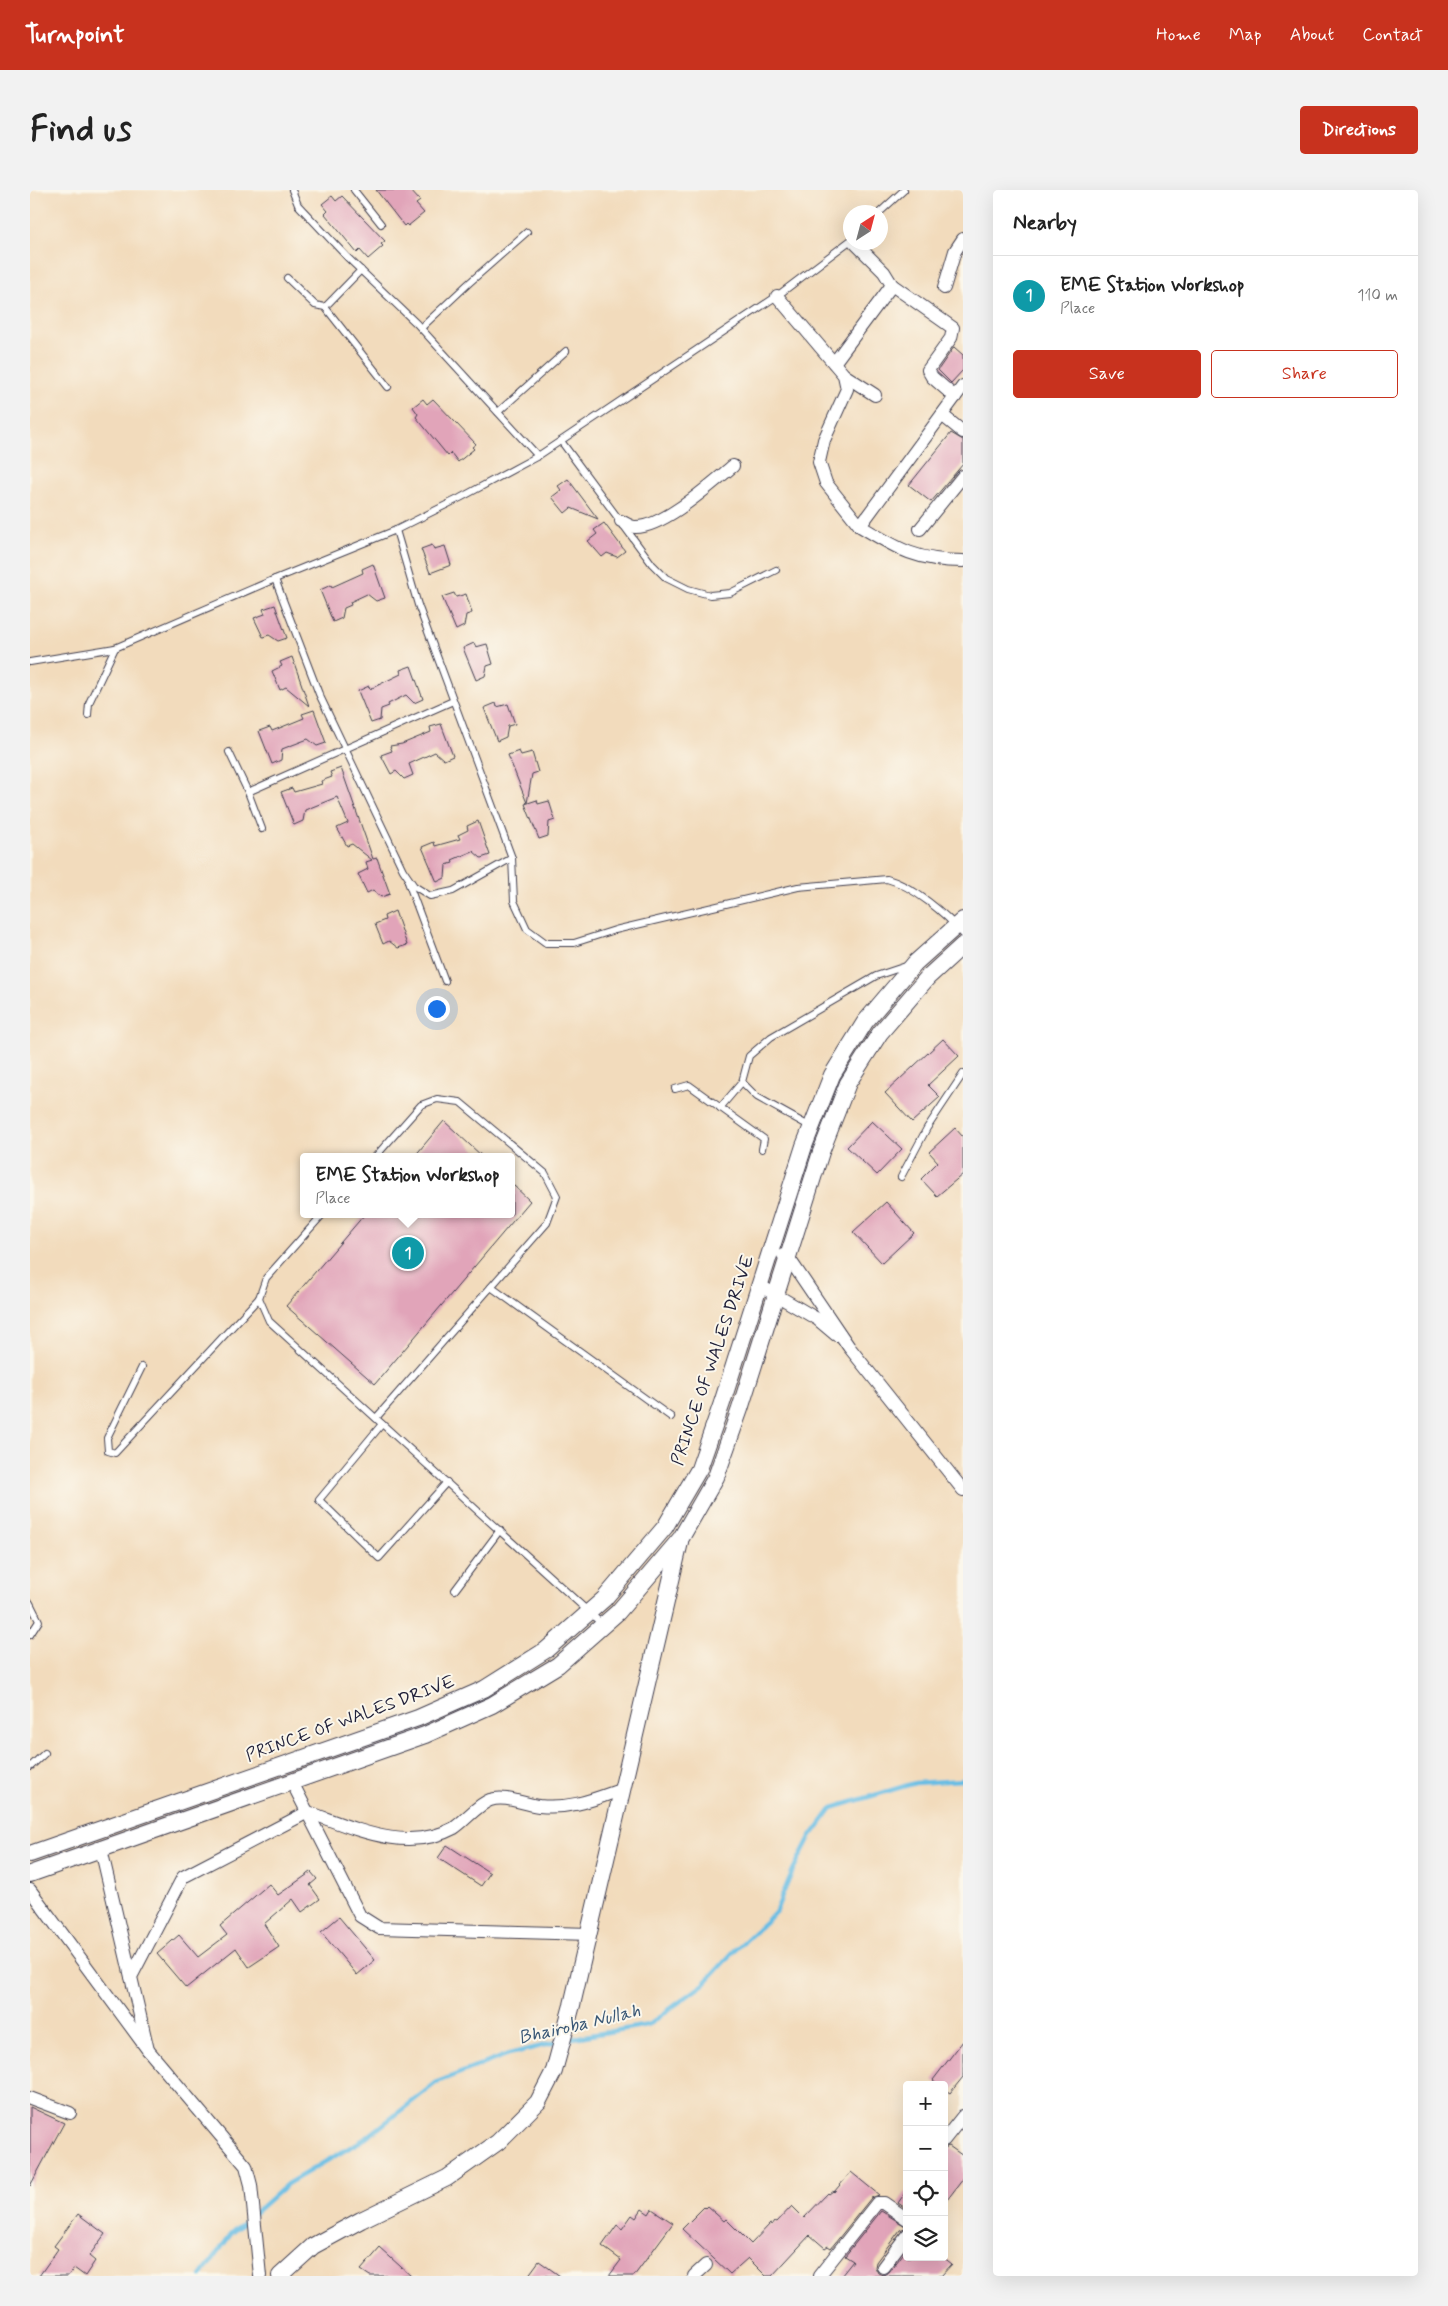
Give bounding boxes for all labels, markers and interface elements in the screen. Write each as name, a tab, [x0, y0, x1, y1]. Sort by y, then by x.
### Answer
text: Turnpoint	[25, 20, 125, 51]
text: Home	[1156, 23, 1201, 47]
text: Map	[1229, 23, 1262, 47]
text: About	[1290, 23, 1334, 47]
text: Contact	[1362, 23, 1423, 47]
button: Directions	[1300, 106, 1418, 154]
text: Find us	[30, 107, 132, 153]
north arrow	[843, 205, 888, 250]
text: Nearby	[1013, 209, 1077, 237]
text: EME Station Workshop	[1060, 273, 1244, 298]
text: 1	[1025, 285, 1033, 306]
text: 110 m	[1357, 285, 1398, 306]
text: Place	[1060, 298, 1095, 319]
button: Save	[1013, 350, 1201, 398]
button: Share	[1211, 350, 1398, 398]
your location	[424, 996, 450, 1022]
popup	[300, 1153, 515, 1218]
text: EME Station Workshop	[315, 1163, 500, 1188]
text: Place	[315, 1188, 351, 1209]
pin: 1	[392, 1234, 424, 1272]
street label: PRINCE OF WALES DRIVE	[666, 1252, 760, 1469]
street label: PRINCE OF WALES DRIVE	[242, 1670, 458, 1768]
water label: Bhairoba Nullah	[516, 1998, 643, 2051]
map controls	[903, 2081, 948, 2261]
button: +	[903, 2081, 948, 2126]
button: −	[903, 2126, 948, 2171]
button: locate	[903, 2171, 948, 2216]
button: layers	[903, 2216, 948, 2261]

